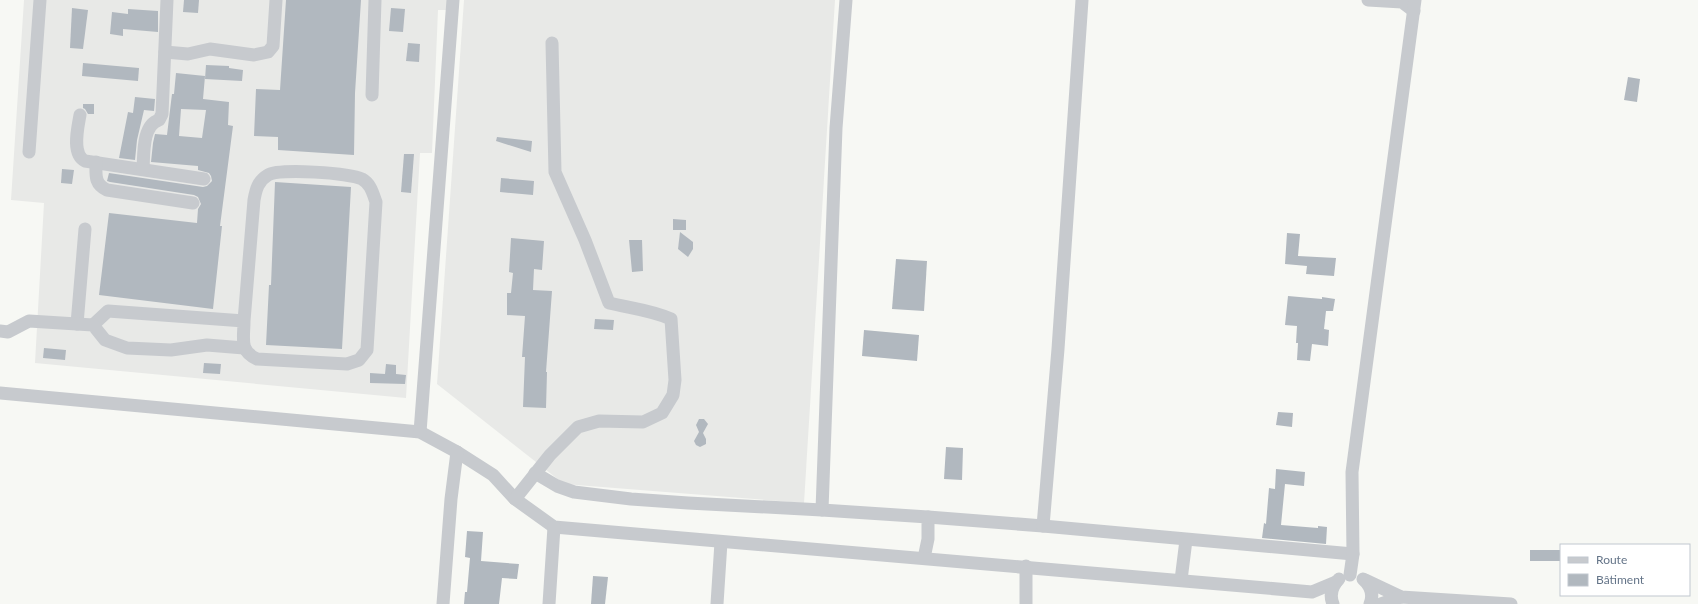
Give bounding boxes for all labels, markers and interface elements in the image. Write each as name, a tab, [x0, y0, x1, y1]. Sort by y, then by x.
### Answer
legend	[1560, 544, 1690, 596]
text: Route	[1596, 552, 1627, 567]
text: Bâtiment	[1596, 572, 1645, 587]

